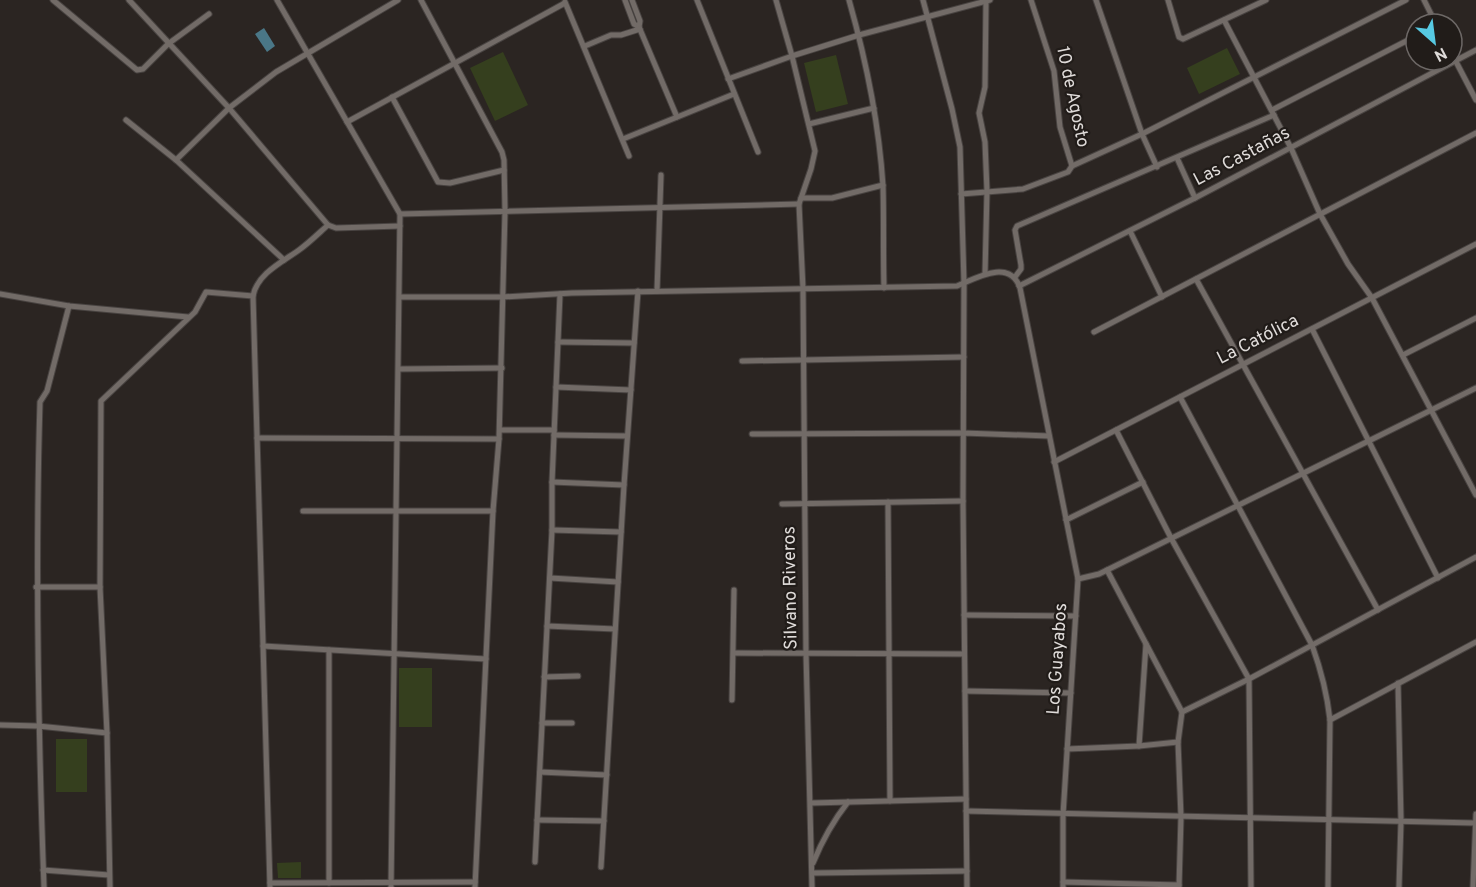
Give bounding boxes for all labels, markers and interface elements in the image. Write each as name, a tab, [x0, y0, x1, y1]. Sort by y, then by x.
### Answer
north arrow	[1404, 12, 1464, 72]
text: N	[1430, 42, 1450, 65]
street label: 10 de Agosto	[1050, 44, 1094, 150]
street label: Las Castañas	[1190, 122, 1294, 192]
street label: La Católica	[1213, 310, 1303, 370]
street label: Silvano Riveros	[778, 526, 804, 650]
street label: Los Guayabos	[1043, 602, 1073, 716]

